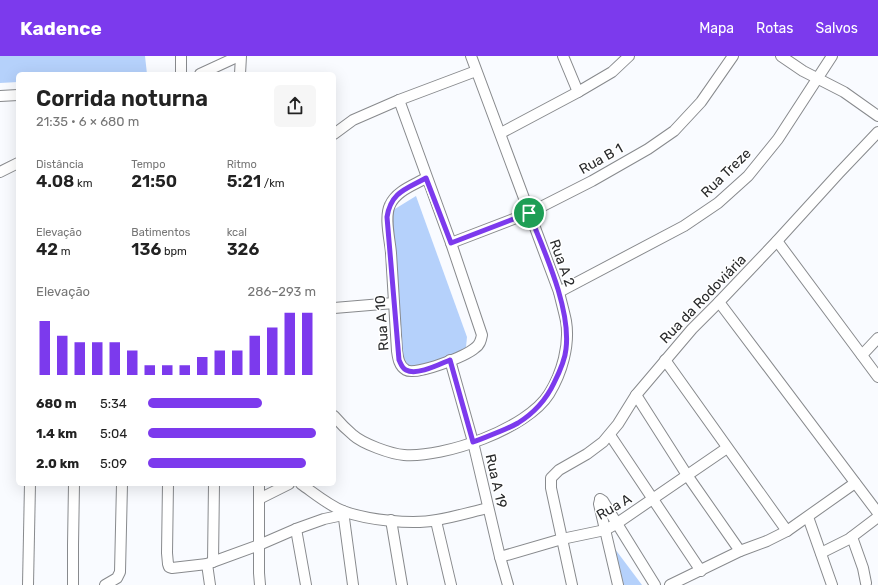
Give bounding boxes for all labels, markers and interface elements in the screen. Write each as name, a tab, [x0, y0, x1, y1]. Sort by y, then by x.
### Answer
text: Kadence	[20, 17, 102, 40]
text: Mapa	[699, 20, 734, 37]
text: Rotas	[756, 20, 793, 37]
text: Salvos	[815, 20, 858, 37]
text: Corrida noturna	[36, 85, 208, 112]
button: share	[274, 85, 316, 127]
text: 21:35 · 6 × 680 m	[36, 114, 139, 129]
street label: Rua B 1	[576, 140, 626, 178]
street label: Rua Treze	[697, 145, 755, 201]
text: Distância	[36, 158, 84, 171]
text: Tempo	[131, 158, 165, 171]
text: Ritmo	[227, 158, 257, 171]
text: 4.08	[36, 171, 74, 191]
text: 21:50	[131, 171, 177, 191]
text: 5:21	[227, 171, 261, 191]
text: km	[74, 177, 93, 190]
text: /km	[261, 177, 285, 190]
pin	[512, 196, 546, 230]
icon: arrive	[518, 202, 540, 224]
text: Elevação	[36, 226, 82, 239]
text: Batimentos	[131, 226, 190, 239]
text: kcal	[227, 226, 247, 239]
street label: Rua A 2	[546, 237, 578, 289]
text: 42	[36, 239, 58, 259]
text: 136	[131, 239, 161, 259]
text: 326	[227, 239, 259, 259]
text: m	[58, 245, 71, 258]
text: bpm	[161, 245, 187, 258]
street label: Rua da Rodoviária	[656, 251, 750, 347]
text: Elevação	[36, 284, 90, 299]
text: 286–293 m	[248, 284, 316, 299]
street label: Rua A 10	[372, 295, 392, 351]
text: 680 m	[36, 396, 77, 411]
text: 5:34	[100, 396, 127, 411]
text: 1.4 km	[36, 426, 77, 441]
text: 5:04	[100, 426, 127, 441]
street label: Rua A 19	[482, 452, 510, 510]
text: 2.0 km	[36, 456, 79, 471]
text: 5:09	[100, 456, 127, 471]
street label: Rua A	[593, 490, 635, 524]

